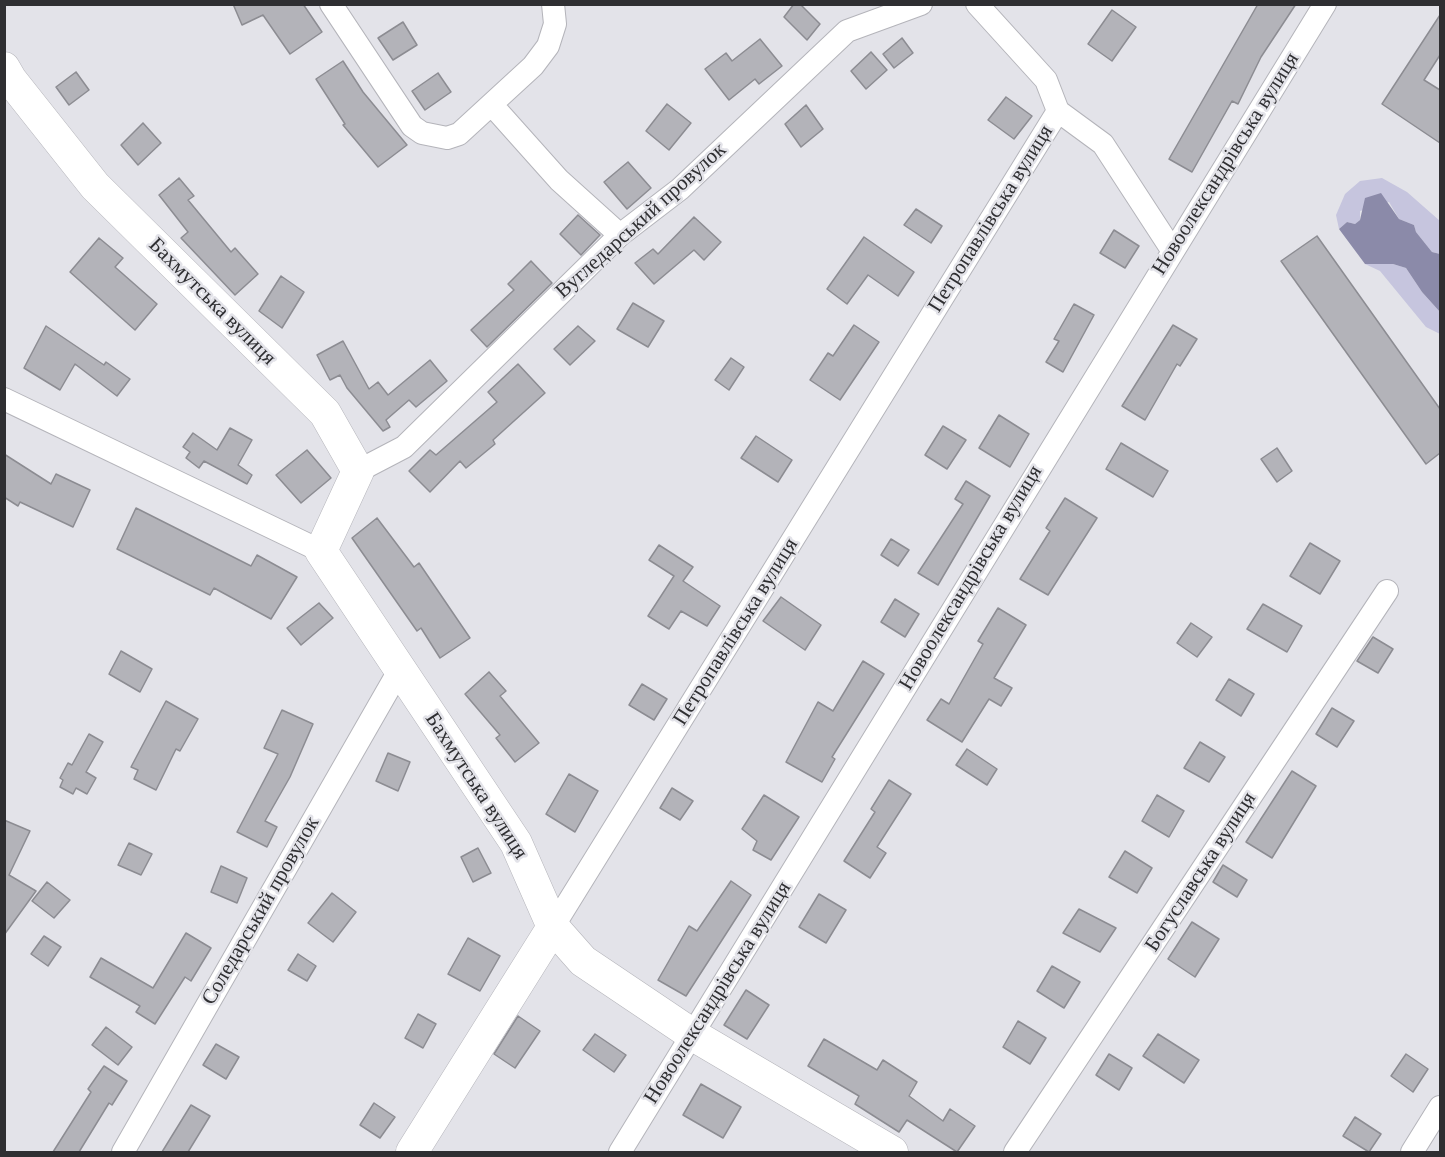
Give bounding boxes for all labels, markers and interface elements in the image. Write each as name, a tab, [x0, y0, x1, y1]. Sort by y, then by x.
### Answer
street label: Новоолександрівська вулиця	[1147, 48, 1305, 280]
street label: Петропавлівська вулиця	[923, 121, 1059, 317]
street label: Вугледарський провулок	[551, 138, 731, 304]
street label: Бахмутська вулиця	[143, 233, 281, 371]
street label: Новоолександрівська вулиця	[894, 461, 1048, 695]
street label: Петропавлівська вулиця	[668, 534, 804, 730]
street label: Бахмутська вулиця	[419, 708, 533, 864]
street label: Богуславська вулиця	[1140, 787, 1262, 957]
street label: Соледарський провулок	[197, 812, 325, 1010]
street label: Новоолександрівська вулиця	[639, 877, 797, 1109]

